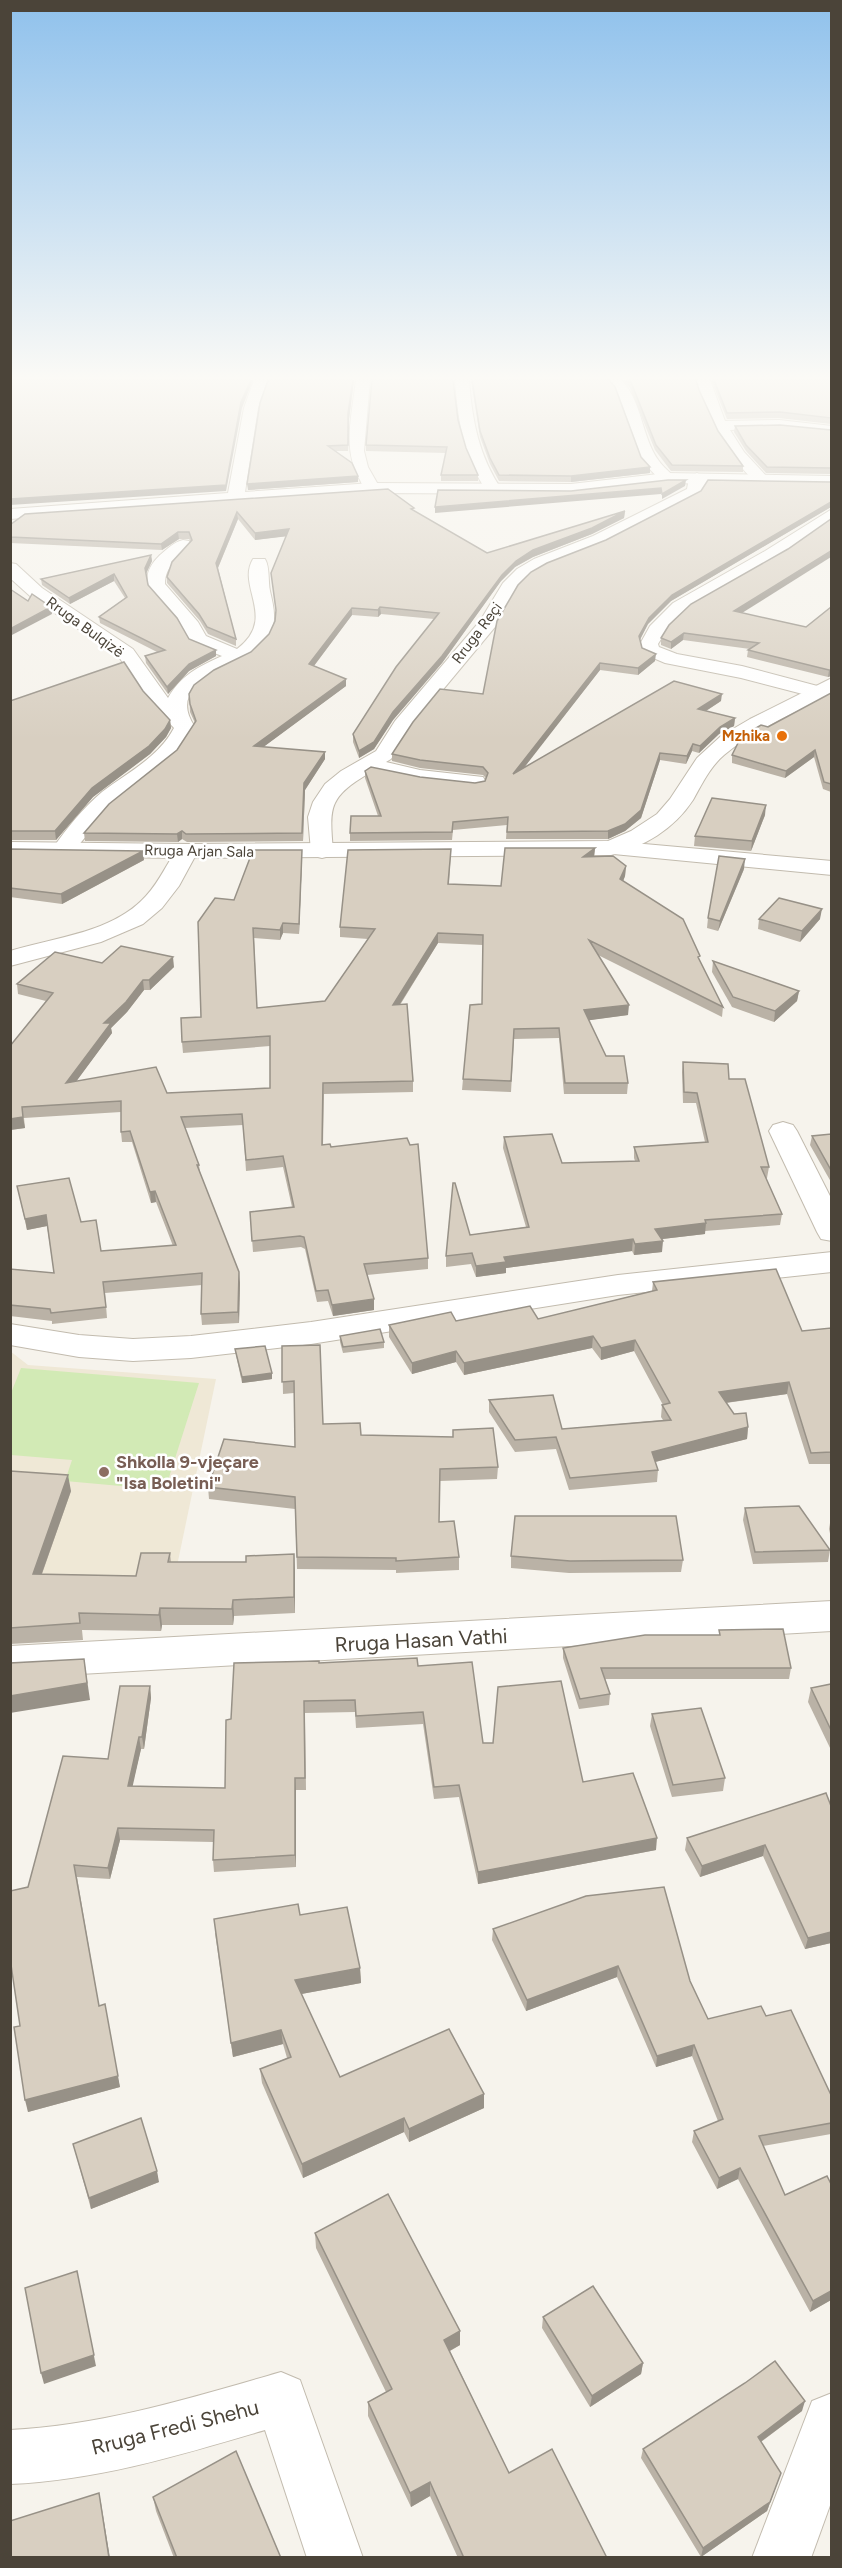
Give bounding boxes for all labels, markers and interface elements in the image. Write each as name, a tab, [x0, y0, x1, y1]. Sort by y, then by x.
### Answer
street label: Rruga Bulqizë	[43, 593, 127, 661]
street label: Rruga Reçi	[448, 599, 506, 667]
place label: Mzhika	[722, 727, 770, 745]
marker: Mzhika	[775, 729, 789, 743]
street label: Rruga Arjan Sala	[144, 841, 254, 861]
place label: Shkolla 9-vjeçare "Isa Boletini"	[116, 1451, 259, 1494]
marker: Shkolla 9-vjeçare "Isa Boletini"	[97, 1465, 111, 1479]
street label: Rruga Hasan Vathi	[334, 1623, 508, 1657]
street label: Rruga Fredi Shehu	[89, 2394, 261, 2460]

